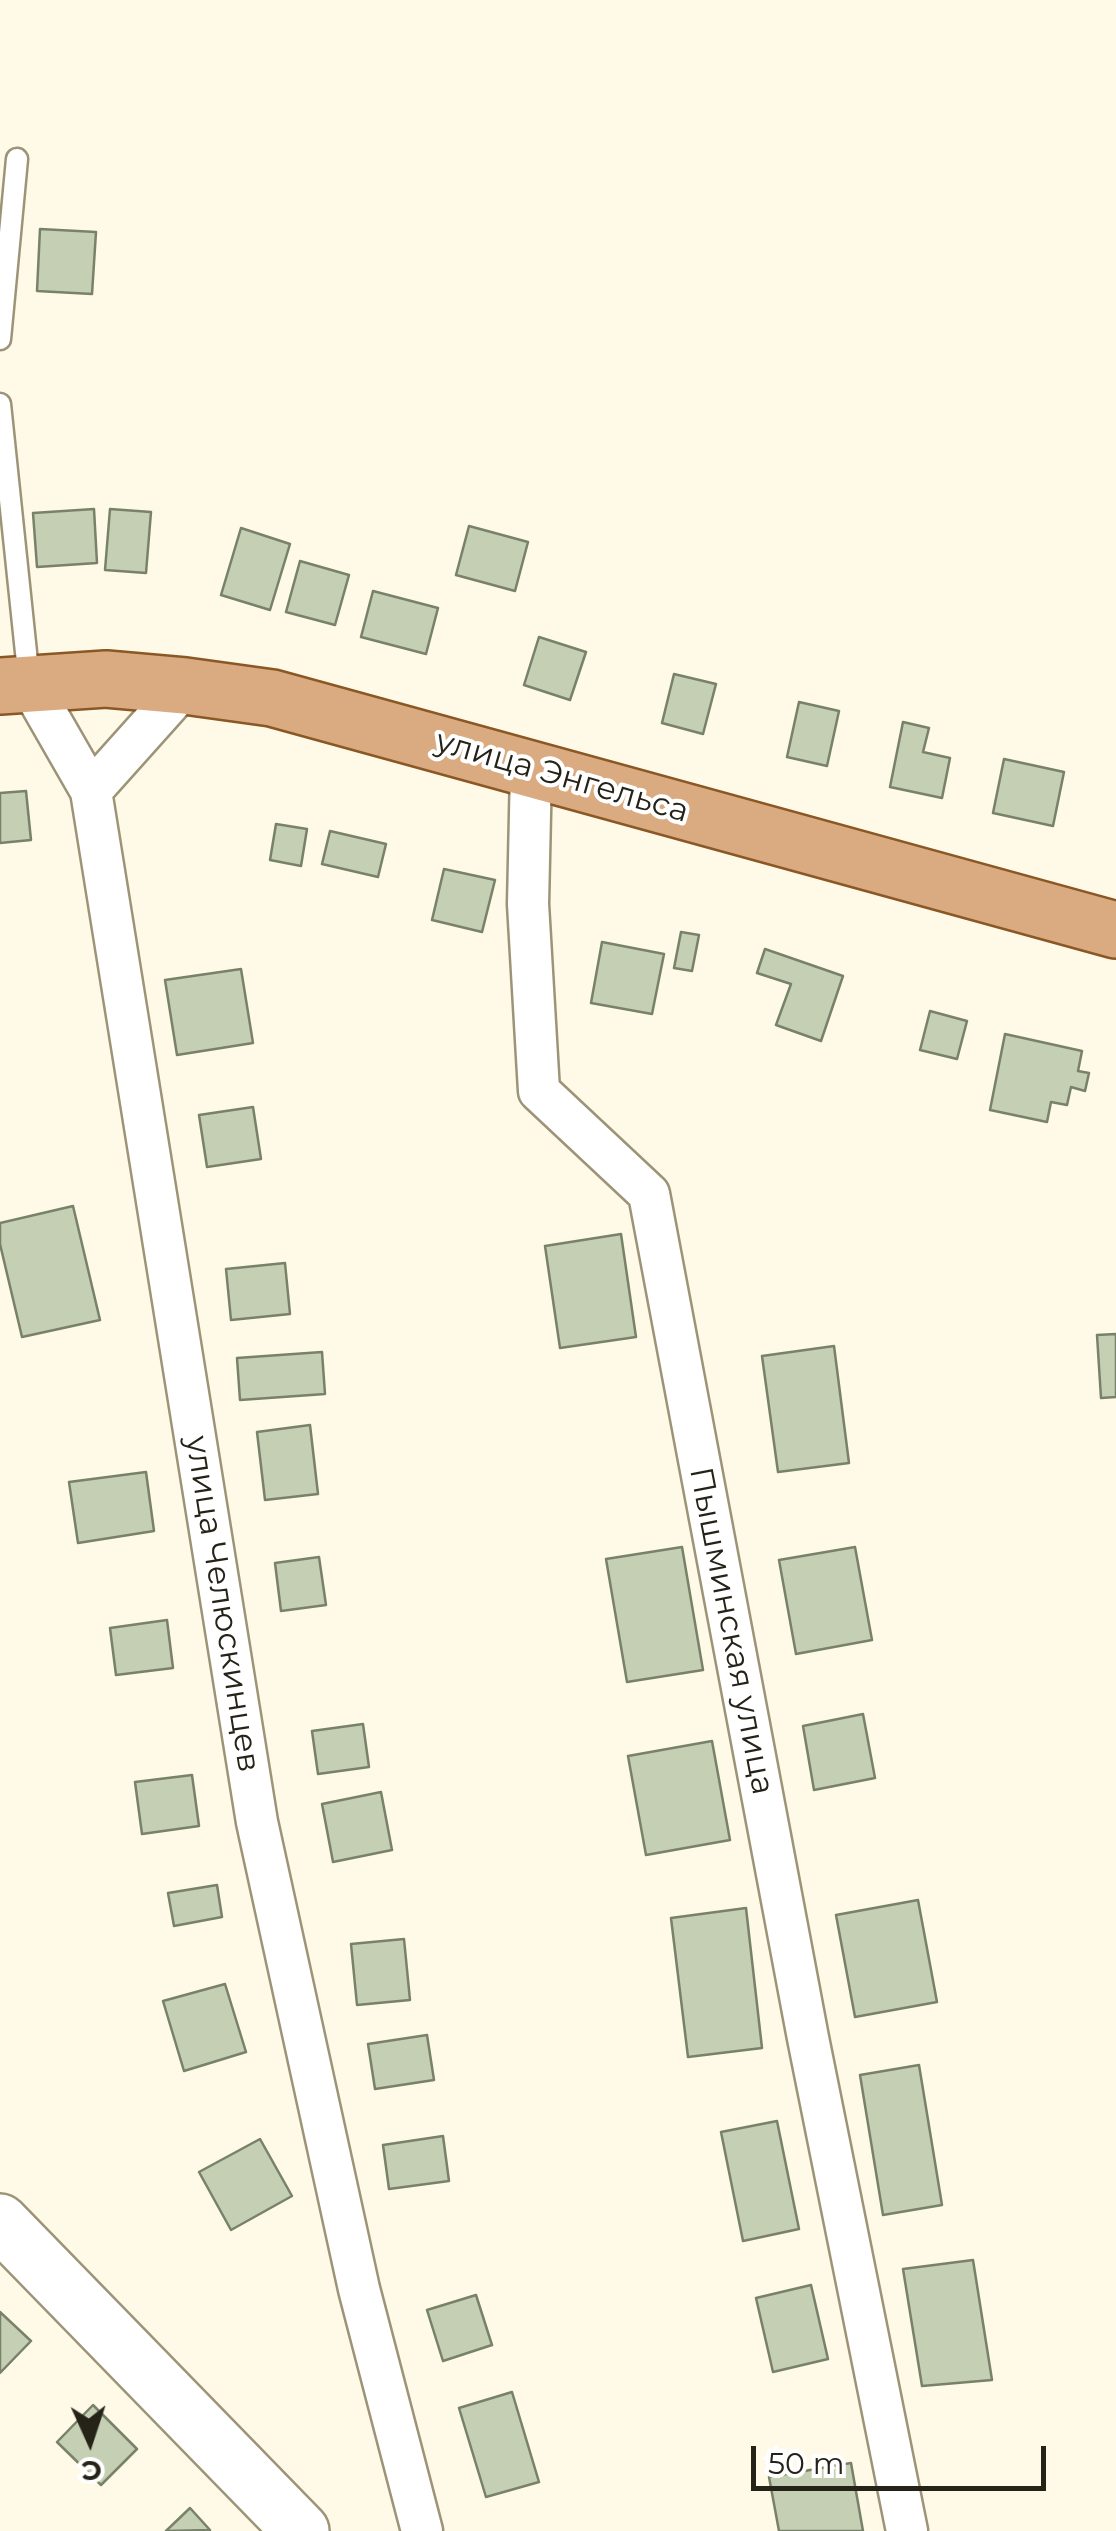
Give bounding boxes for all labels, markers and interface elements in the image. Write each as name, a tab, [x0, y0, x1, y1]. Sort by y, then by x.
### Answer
street label: улица Энгельса	[431, 723, 693, 831]
street label: улица Челюскинцев	[176, 1433, 268, 1775]
street label: Пышминская улица	[680, 1464, 782, 1798]
north arrow	[40, 2391, 140, 2491]
scale bar	[756, 2426, 1051, 2488]
text: 50 m	[768, 2445, 845, 2482]
text: С	[81, 2453, 103, 2488]

